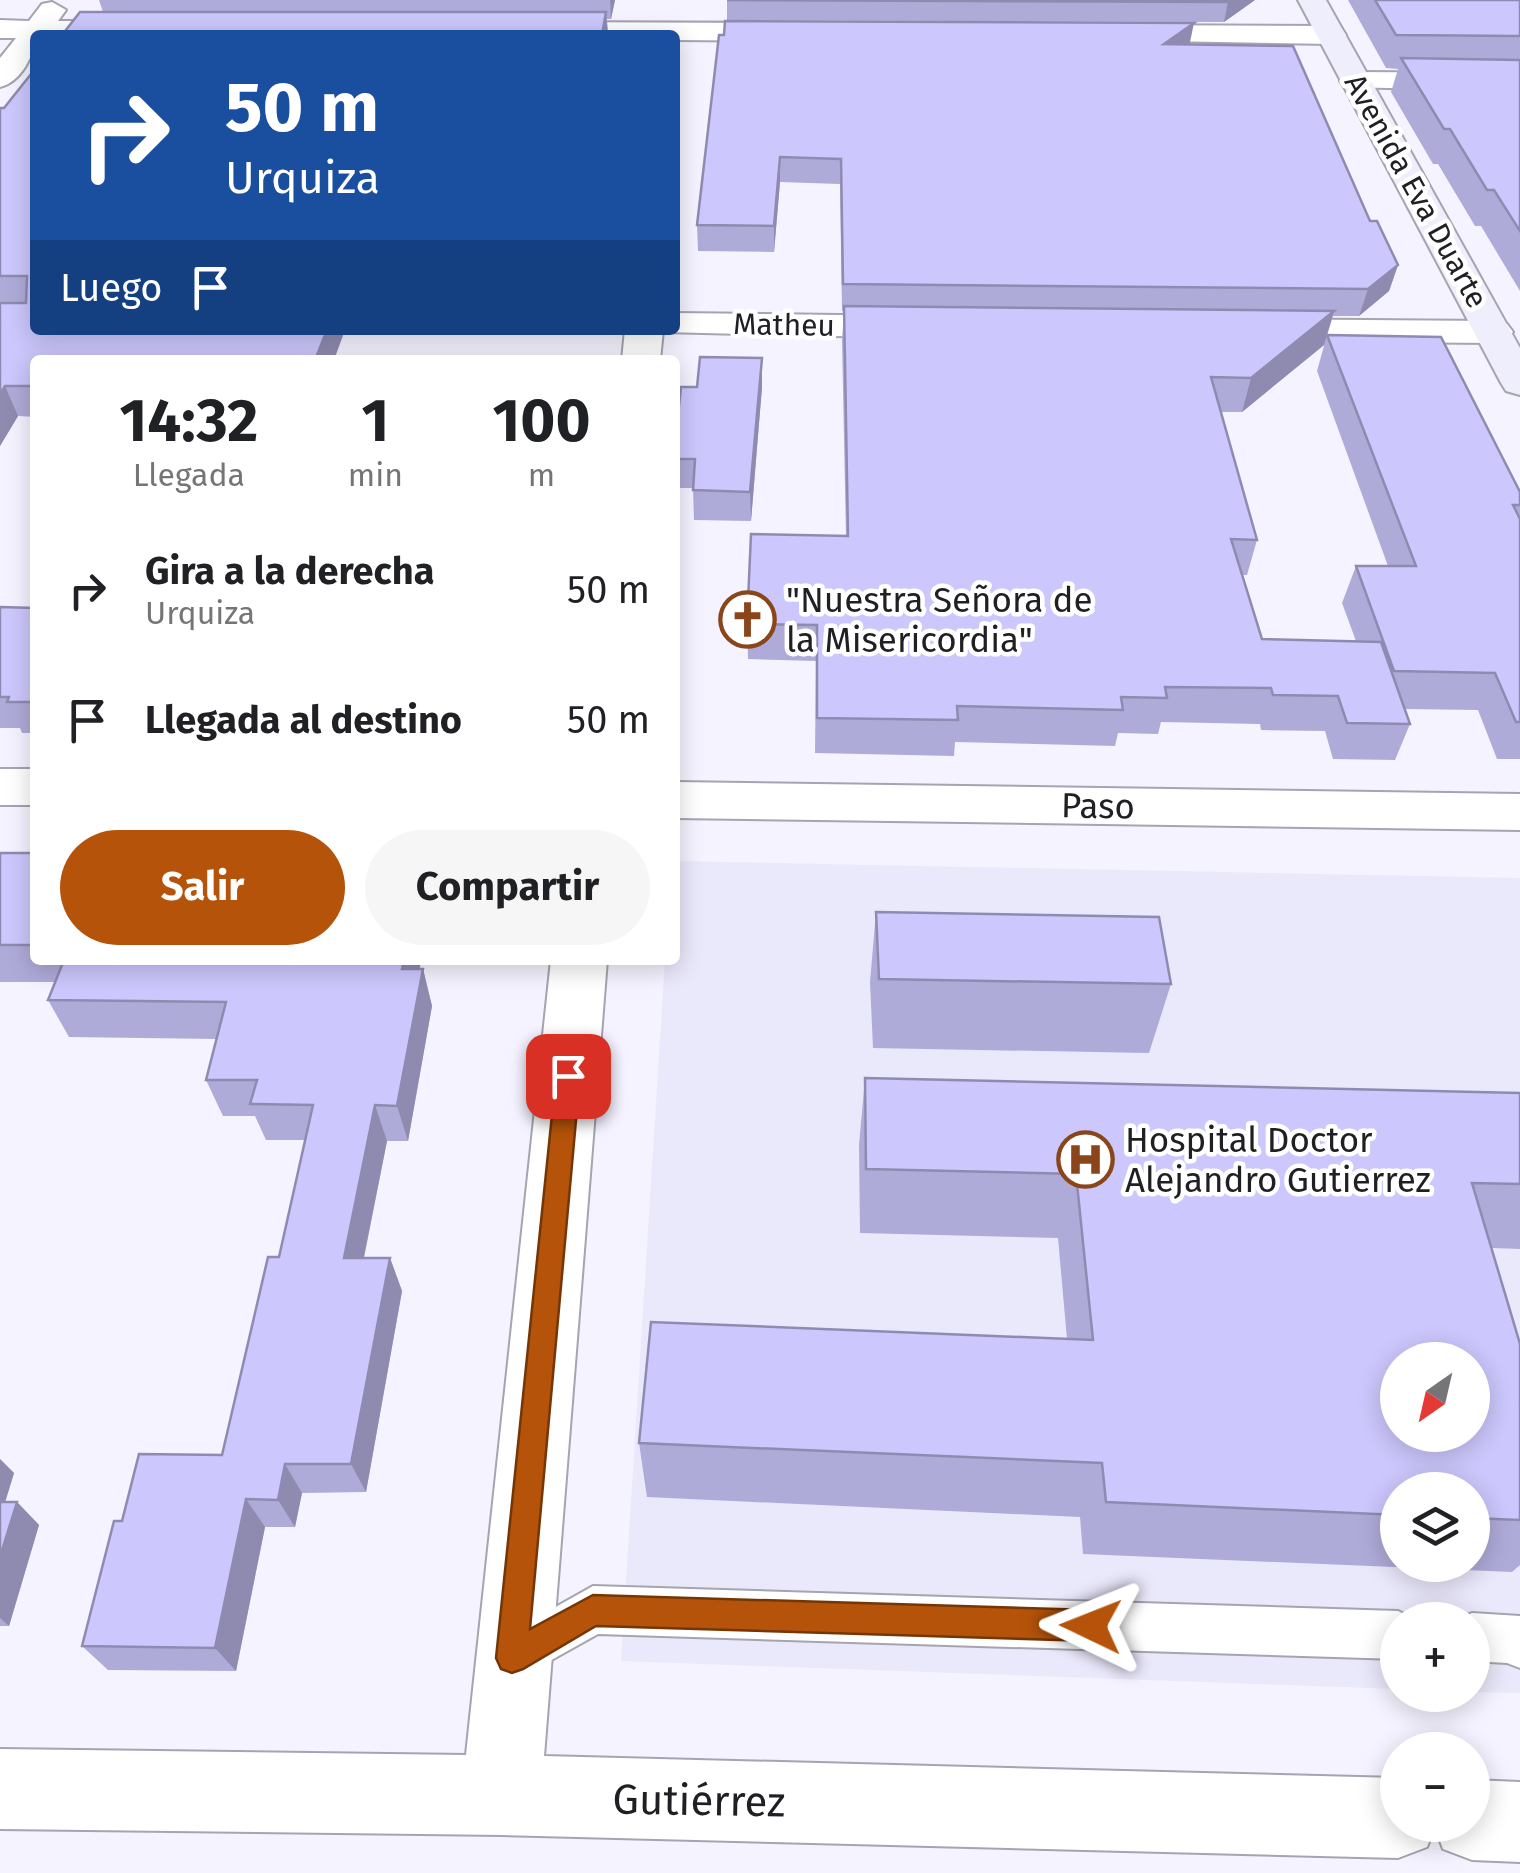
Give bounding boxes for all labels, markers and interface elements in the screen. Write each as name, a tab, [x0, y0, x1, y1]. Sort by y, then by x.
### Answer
text: 50 m	[225, 66, 379, 150]
street label: Avenida Eva Duarte	[1337, 68, 1495, 314]
icon: right	[60, 70, 190, 200]
text: Urquiza	[225, 151, 380, 205]
icon: arrive	[183, 260, 238, 315]
text: Luego	[60, 265, 163, 311]
street label: Matheu	[733, 306, 835, 344]
text: 14:32	[120, 385, 258, 457]
text: 1	[361, 385, 389, 457]
text: 100	[492, 385, 590, 457]
text: Llegada	[133, 456, 245, 494]
text: min	[348, 456, 403, 494]
text: m	[528, 456, 555, 494]
text: Gira a la derecha	[145, 548, 435, 594]
icon: right	[60, 563, 115, 618]
text: 50 m	[567, 567, 650, 613]
place label: "Nuestra Señora de la Misericordia"	[786, 579, 1093, 661]
church icon: "Nuestra Señora de la Misericordia"	[717, 590, 777, 650]
text: Urquiza	[145, 594, 255, 632]
icon: arrive	[60, 693, 115, 748]
text: Llegada al destino	[145, 697, 462, 743]
text: 50 m	[567, 697, 650, 743]
street label: Paso	[1061, 784, 1135, 828]
button: Salir	[60, 830, 345, 945]
button: Compartir	[365, 830, 650, 945]
pin	[526, 1034, 611, 1119]
icon: arrive	[541, 1049, 596, 1104]
place label: Hospital Doctor Alejandro Gutierrez	[1125, 1119, 1431, 1201]
hospital icon: Hospital Doctor Alejandro Gutierrez	[1056, 1130, 1116, 1190]
north arrow	[1380, 1342, 1490, 1452]
map controls	[1380, 1342, 1490, 1842]
button: layers	[1380, 1472, 1490, 1582]
position arrow	[1039, 1574, 1143, 1678]
button: +	[1380, 1602, 1490, 1712]
button: −	[1380, 1732, 1490, 1842]
street label: Gutiérrez	[612, 1774, 786, 1828]

